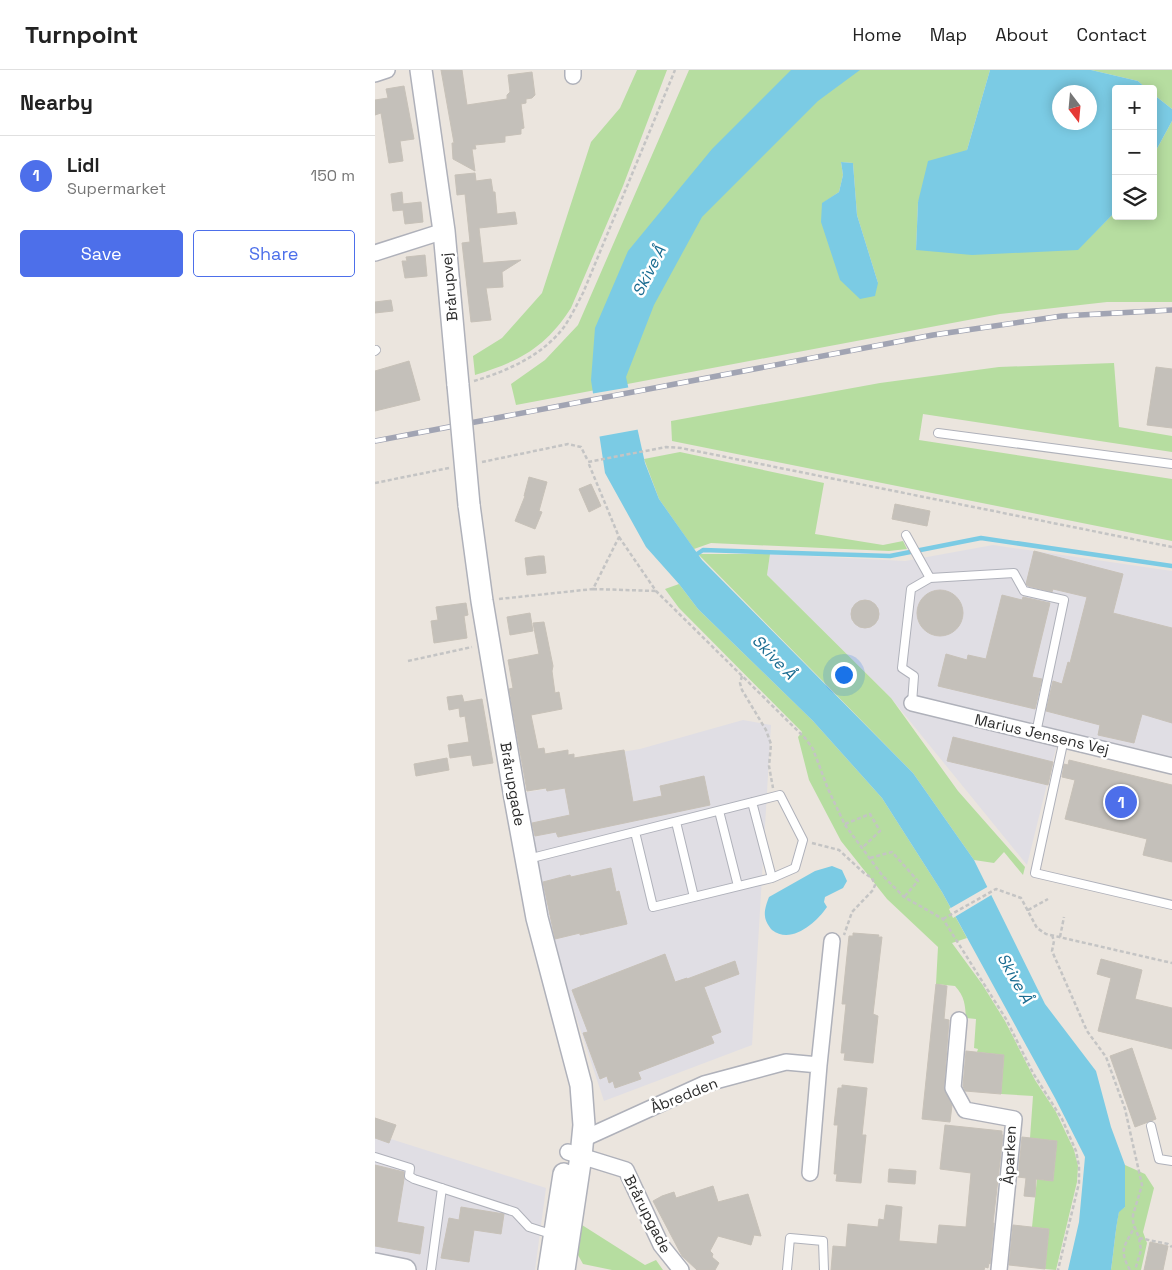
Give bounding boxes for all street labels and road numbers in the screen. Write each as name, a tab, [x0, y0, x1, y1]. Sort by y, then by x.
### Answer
street label: Brårupvej	[437, 252, 461, 322]
street label: Marius Jensens Vej	[973, 709, 1111, 759]
street label: Brårupgade	[496, 740, 530, 828]
street label: Åbredden	[648, 1073, 720, 1117]
street label: Åparken	[998, 1125, 1020, 1185]
street label: Brårupgade	[620, 1172, 676, 1256]

